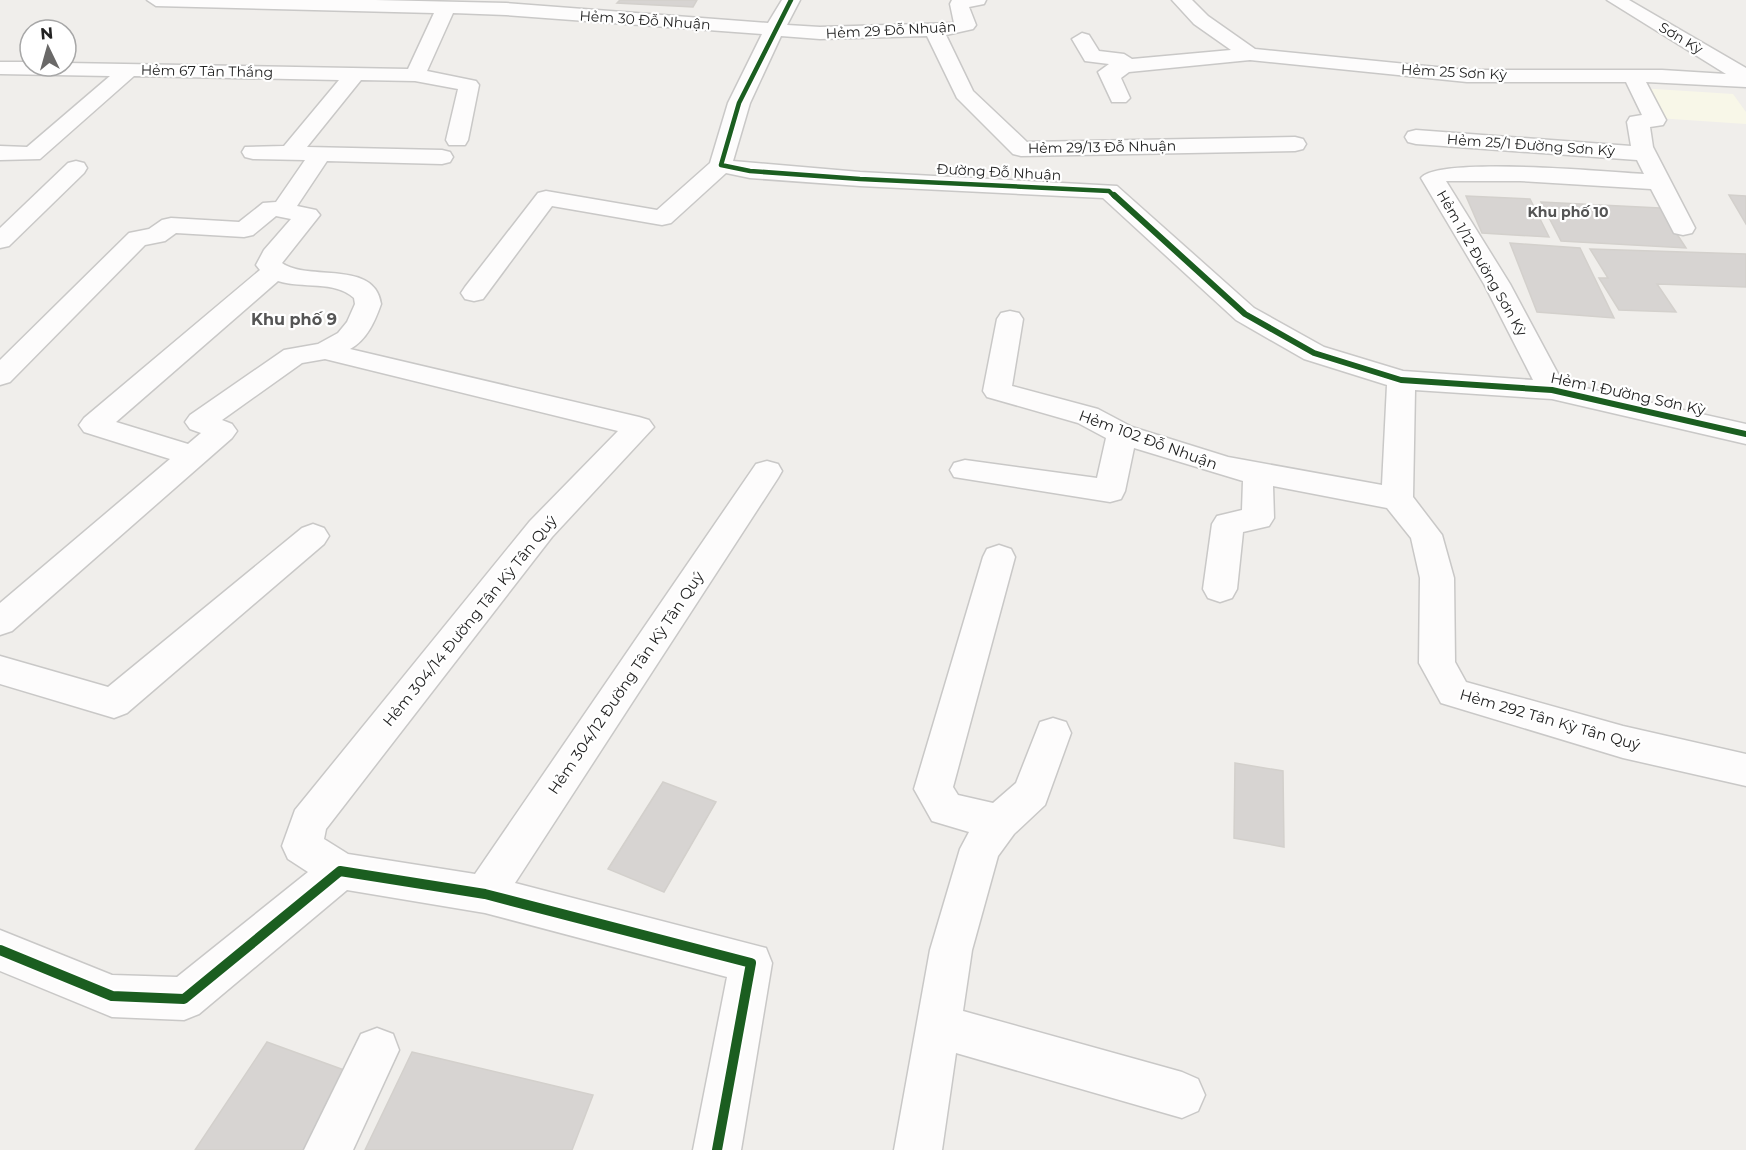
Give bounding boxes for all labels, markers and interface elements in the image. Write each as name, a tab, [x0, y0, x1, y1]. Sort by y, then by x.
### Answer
street label: Hẻm 30 Đỗ Nhuận	[579, 6, 711, 34]
north arrow	[18, 18, 78, 78]
street label: Hẻm 29 Đỗ Nhuận	[825, 18, 957, 42]
street label: Sơn Kỳ	[1656, 18, 1707, 58]
text: N	[39, 24, 54, 44]
street label: Hẻm 25 Sơn Kỳ	[1401, 60, 1508, 84]
street label: Hẻm 67 Tân Thắng	[141, 61, 273, 81]
street label: Hẻm 25/1 Đường Sơn Kỳ	[1446, 130, 1616, 160]
street label: Hẻm 29/13 Đỗ Nhuận	[1028, 137, 1176, 157]
street label: Đường Đỗ Nhuận	[936, 160, 1062, 184]
street label: Hẻm 1/12 Đường Sơn Kỳ	[1433, 187, 1531, 340]
district label: Khu phố 10	[1527, 203, 1609, 221]
district label: Khu phố 9	[251, 310, 337, 329]
street label: Hẻm 1 Đường Sơn Kỳ	[1549, 368, 1708, 419]
street label: Hẻm 102 Đỗ Nhuận	[1076, 406, 1220, 473]
street label: Hẻm 304/14 Đường Tân Kỳ Tân Quý	[378, 511, 561, 730]
street label: Hẻm 304/12 Đường Tân Kỳ Tân Quý	[544, 567, 708, 798]
street label: Hẻm 292 Tân Kỳ Tân Quý	[1458, 685, 1643, 755]

